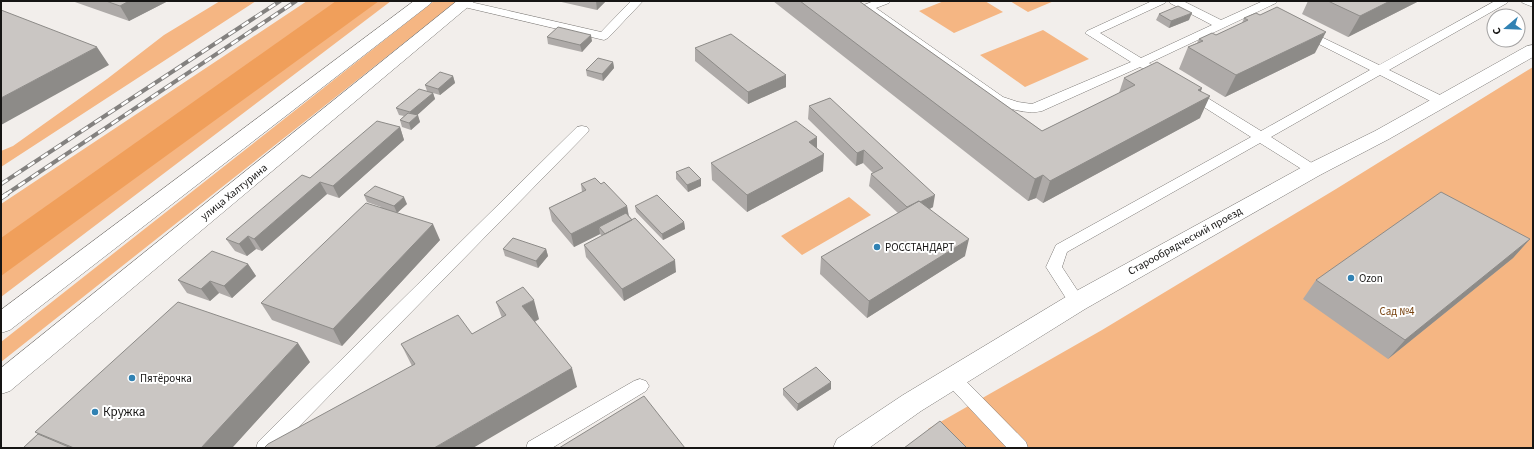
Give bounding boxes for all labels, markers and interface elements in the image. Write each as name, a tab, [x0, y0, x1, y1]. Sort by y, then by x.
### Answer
north arrow	[1486, 8, 1526, 48]
text: С	[1489, 25, 1505, 37]
street label: улица Халтурина	[197, 160, 271, 224]
street label: Старообрядческий проезд	[1125, 203, 1245, 279]
place label: РОССТАНДАРТ	[885, 240, 954, 255]
marker: РОССТАНДАРТ	[872, 242, 882, 252]
place label: Ozon	[1359, 271, 1383, 286]
marker: Ozon	[1346, 273, 1356, 283]
park label: Сад №4	[1379, 304, 1415, 319]
place label: Пятёрочка	[140, 371, 192, 386]
marker: Пятёрочка	[127, 373, 137, 383]
place label: Кружка	[103, 403, 145, 421]
marker: Кружка	[90, 407, 100, 417]

